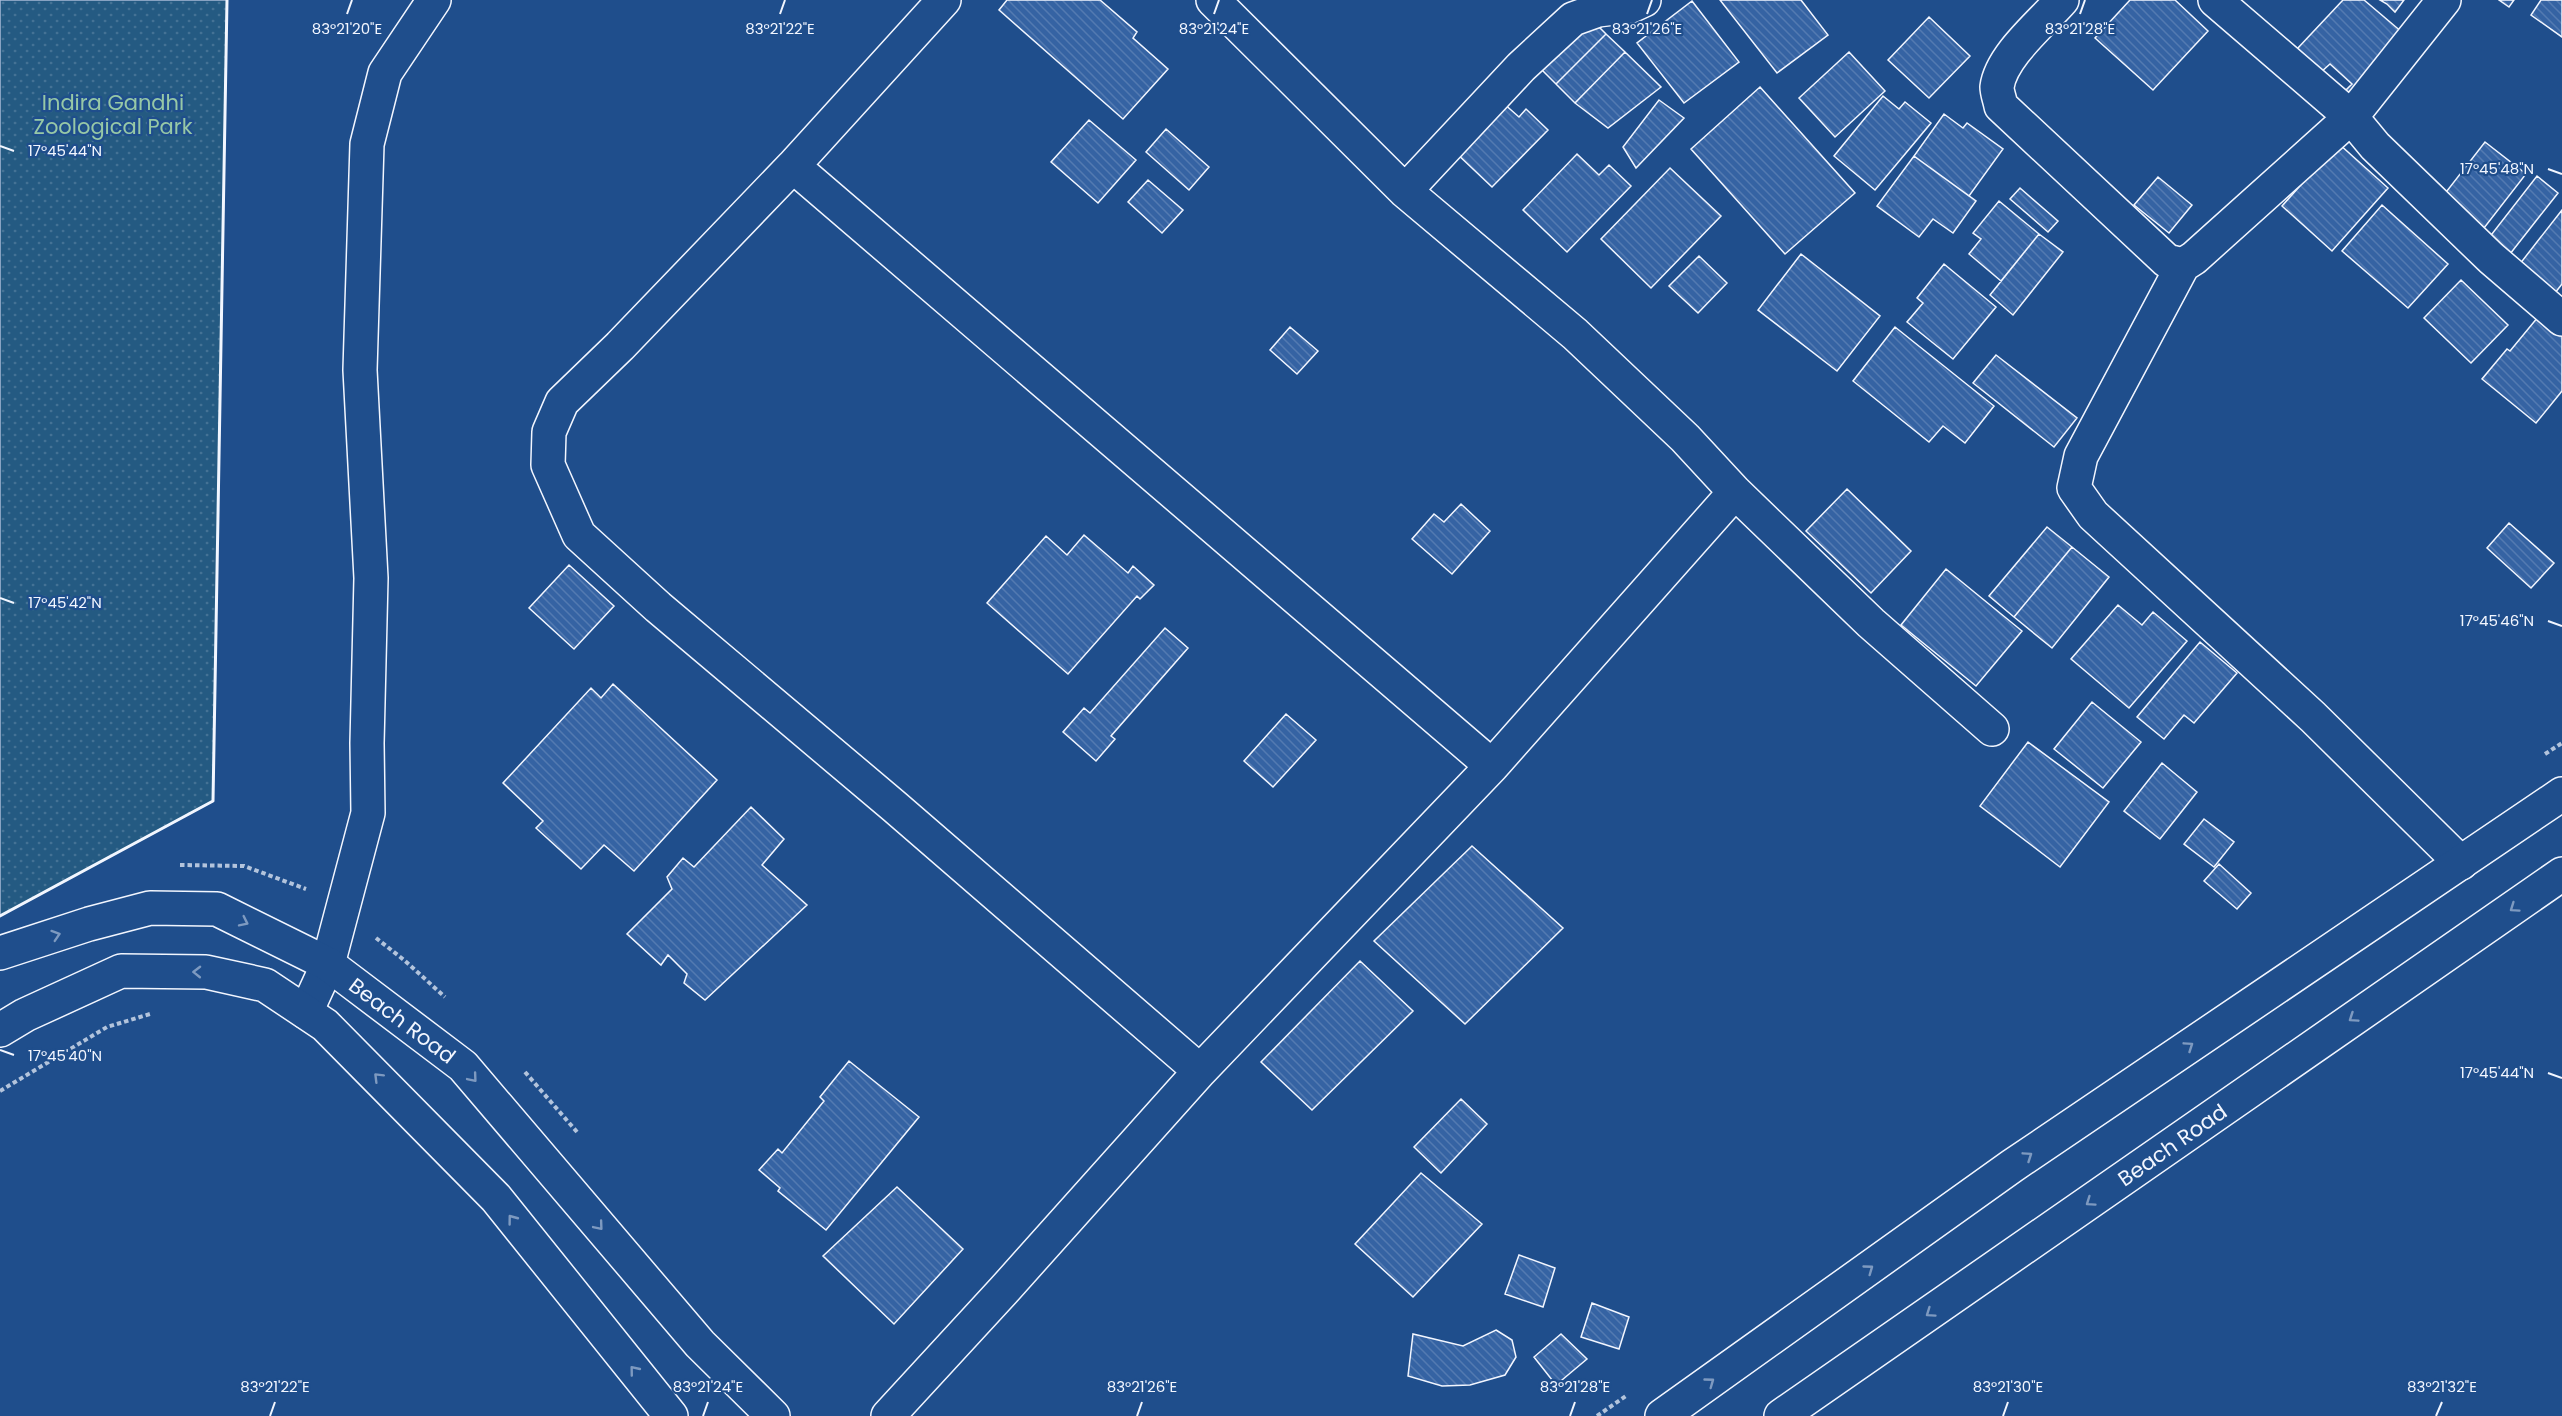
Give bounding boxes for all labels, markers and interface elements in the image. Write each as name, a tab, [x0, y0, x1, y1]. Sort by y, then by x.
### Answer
text: 83°21'20"E	[312, 18, 382, 39]
text: 83°21'22"E	[745, 18, 815, 39]
text: 83°21'24"E	[1179, 18, 1249, 39]
text: 83°21'26"E	[1612, 18, 1682, 39]
text: 83°21'28"E	[2045, 18, 2115, 39]
park label: Indira Gandhi Zoological Park	[34, 88, 193, 141]
text: 17°45'44"N	[28, 140, 102, 161]
text: 17°45'48"N	[2460, 158, 2534, 179]
text: 17°45'42"N	[28, 592, 102, 613]
text: 17°45'46"N	[2460, 610, 2534, 631]
one-way arrow	[2510, 901, 2521, 912]
one-way arrow	[237, 915, 248, 926]
one-way arrow	[50, 930, 61, 942]
one-way arrow	[192, 965, 201, 978]
street label: Beach Road	[343, 971, 462, 1070]
one-way arrow	[2349, 1011, 2360, 1022]
one-way arrow	[2183, 1042, 2193, 1054]
text: 17°45'40"N	[28, 1045, 102, 1066]
text: 17°45'44"N	[2460, 1062, 2534, 1083]
one-way arrow	[466, 1071, 477, 1082]
one-way arrow	[374, 1073, 385, 1084]
street label: Beach Road	[2112, 1097, 2232, 1193]
one-way arrow	[2021, 1152, 2032, 1163]
one-way arrow	[2085, 1194, 2096, 1205]
one-way arrow	[508, 1214, 519, 1225]
one-way arrow	[592, 1219, 603, 1230]
one-way arrow	[1862, 1265, 1873, 1276]
one-way arrow	[1925, 1306, 1936, 1317]
one-way arrow	[631, 1366, 642, 1377]
text: 83°21'22"E	[240, 1376, 310, 1397]
text: 83°21'24"E	[673, 1376, 743, 1397]
text: 83°21'26"E	[1107, 1376, 1177, 1397]
text: 83°21'28"E	[1540, 1376, 1610, 1397]
text: 83°21'30"E	[1973, 1376, 2043, 1397]
text: 83°21'32"E	[2407, 1376, 2477, 1397]
one-way arrow	[1703, 1378, 1714, 1389]

